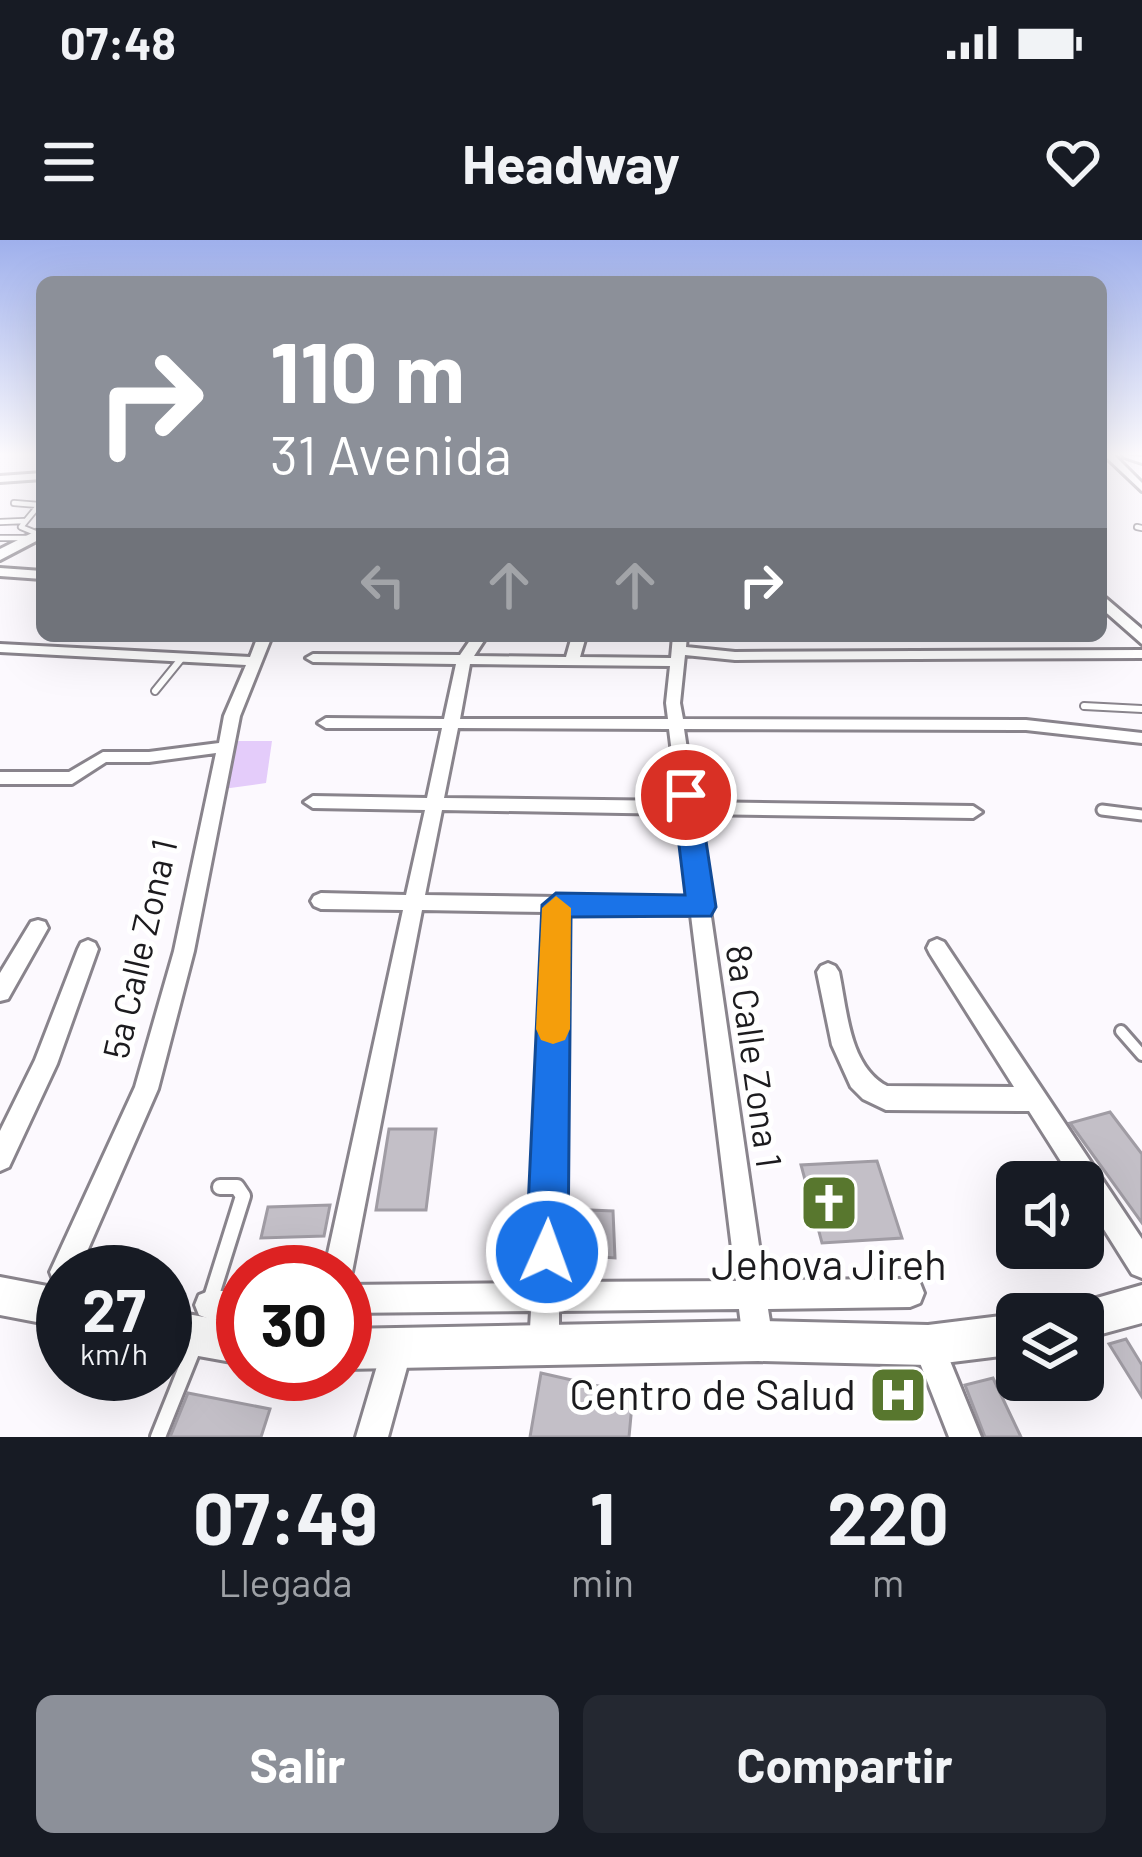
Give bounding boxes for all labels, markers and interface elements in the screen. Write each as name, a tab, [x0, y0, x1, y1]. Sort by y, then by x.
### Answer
text: 07:48	[60, 15, 176, 69]
icon: menu	[36, 129, 102, 195]
icon: heart	[1040, 129, 1106, 195]
text: Headway	[462, 130, 680, 195]
text: 110 m	[270, 319, 465, 420]
icon: right	[72, 324, 228, 480]
text: 31 Avenida	[270, 421, 512, 486]
icon: left	[350, 552, 416, 618]
icon: ahead	[476, 552, 542, 618]
icon: ahead	[602, 552, 668, 618]
icon: right	[728, 552, 794, 618]
pin	[635, 744, 737, 846]
icon: arrive	[653, 762, 719, 828]
street label: 5a Calle Zona 1	[92, 835, 185, 1063]
street label: 8a Calle Zona 1	[719, 942, 792, 1170]
map controls	[996, 1161, 1104, 1401]
button: sound	[996, 1161, 1104, 1269]
church icon: Jehova Jireh	[798, 1172, 860, 1234]
position arrow	[484, 1189, 610, 1315]
place label: Jehova Jireh	[711, 1238, 947, 1288]
speed limit sign: 30	[216, 1245, 372, 1401]
text: 27	[82, 1272, 146, 1344]
button: layers	[996, 1293, 1104, 1401]
text: km/h	[80, 1335, 148, 1371]
hospital icon: Centro de Salud	[867, 1364, 929, 1426]
place label: Centro de Salud	[569, 1368, 856, 1418]
text: 07:49	[193, 1473, 378, 1559]
text: 1	[590, 1473, 615, 1559]
text: 220	[827, 1473, 949, 1559]
text: Llegada	[218, 1558, 352, 1605]
text: min	[571, 1558, 634, 1605]
text: m	[872, 1558, 904, 1605]
button: Salir	[36, 1695, 559, 1833]
button: Compartir	[583, 1695, 1106, 1833]

